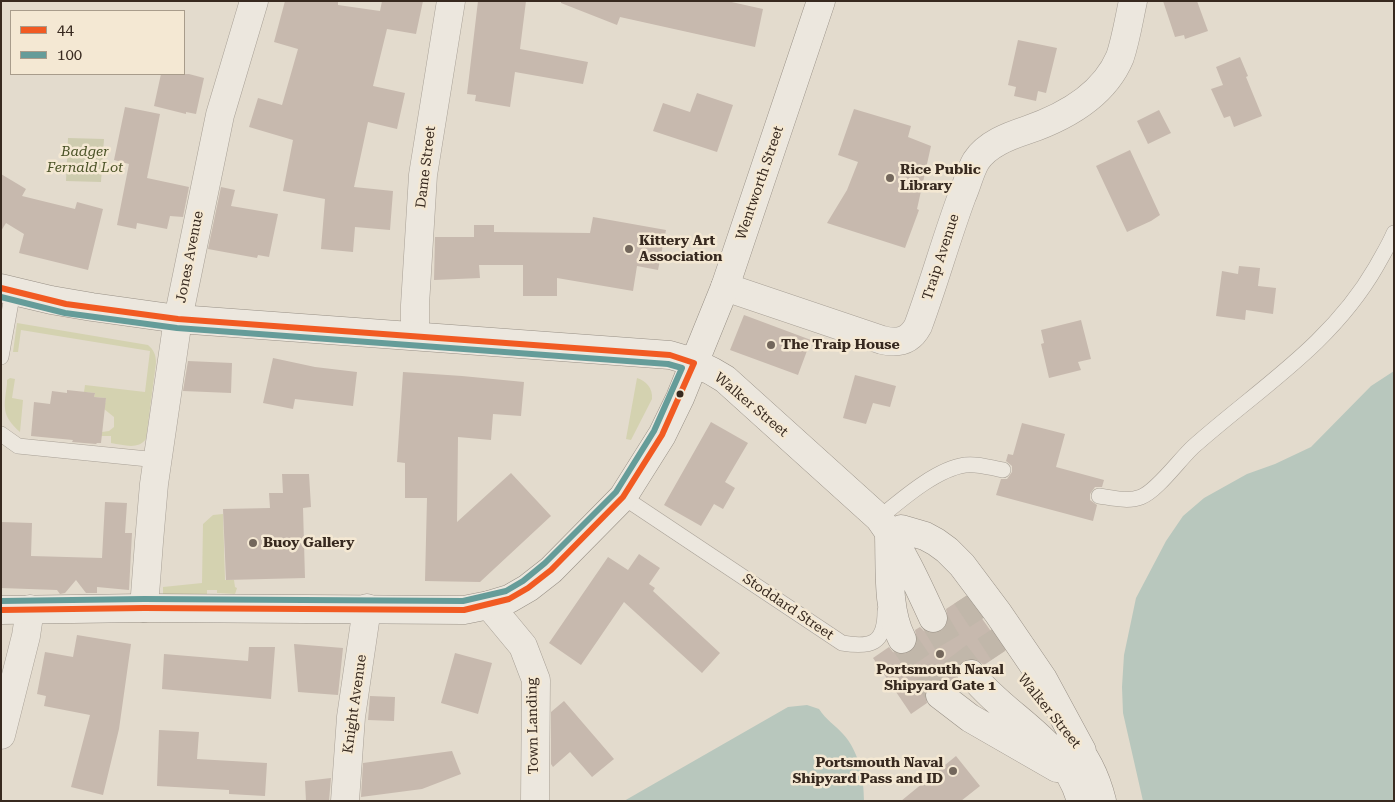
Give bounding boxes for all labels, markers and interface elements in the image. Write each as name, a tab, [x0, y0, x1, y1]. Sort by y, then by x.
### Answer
legend	[10, 10, 185, 75]
text: 44	[57, 21, 74, 39]
text: 100	[57, 46, 82, 64]
street label: Wentworth Street	[733, 124, 787, 242]
street label: Dame Street	[413, 125, 439, 209]
park label: Badger Fernald Lot	[47, 144, 123, 176]
place label: Rice Public Library	[900, 162, 981, 194]
marker: Rice Public Library	[884, 172, 896, 184]
street label: Jones Avenue	[173, 210, 207, 304]
street label: Traip Avenue	[919, 212, 963, 302]
place label: Kittery Art Association	[639, 233, 722, 266]
marker: Kittery Art Association	[623, 243, 635, 255]
place label: The Traip House	[781, 337, 900, 353]
marker: The Traip House	[765, 339, 777, 351]
street label: Walker Street	[711, 369, 791, 441]
unlabelled marker	[675, 389, 685, 399]
place label: Buoy Gallery	[263, 535, 354, 551]
marker: Buoy Gallery	[247, 537, 259, 549]
street label: Stoddard Street	[739, 570, 837, 644]
marker: Portsmouth Naval Shipyard Gate 1	[934, 648, 946, 660]
street label: Knight Avenue	[340, 653, 370, 755]
place label: Portsmouth Naval Shipyard Gate 1	[876, 662, 1004, 694]
street label: Walker Street	[1014, 670, 1084, 752]
street label: Town Landing	[524, 677, 542, 775]
place label: Portsmouth Naval Shipyard Pass and ID	[793, 755, 943, 788]
marker: Portsmouth Naval Shipyard Pass and ID	[947, 765, 959, 777]

